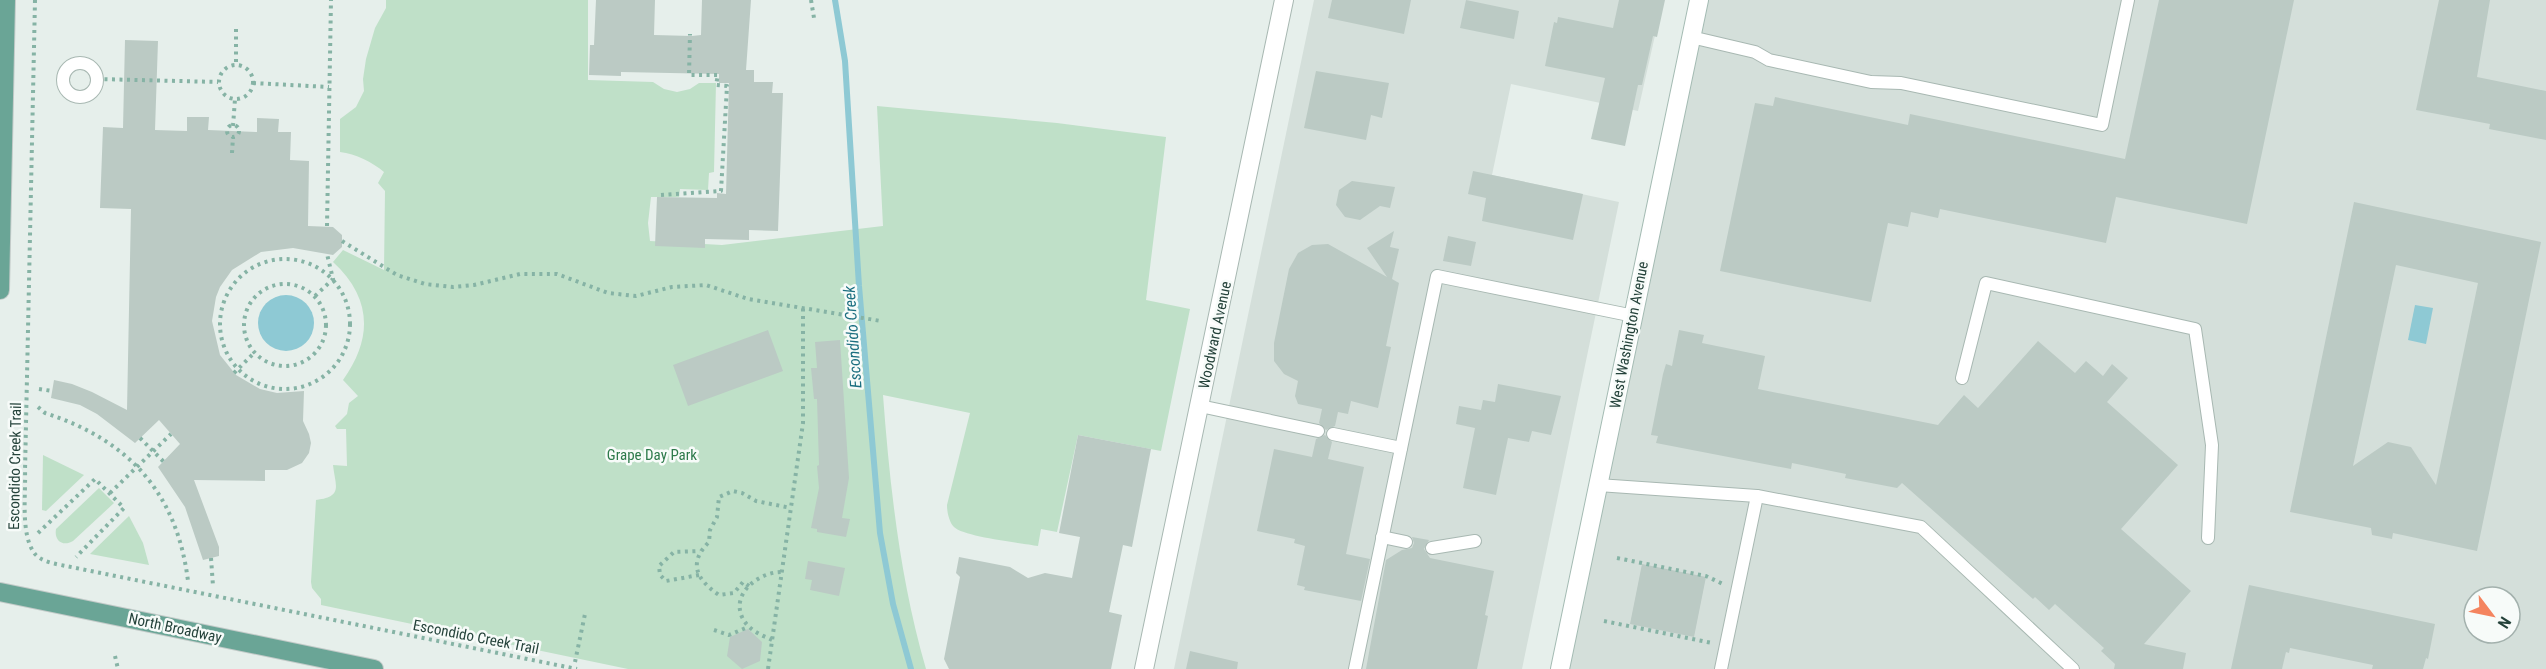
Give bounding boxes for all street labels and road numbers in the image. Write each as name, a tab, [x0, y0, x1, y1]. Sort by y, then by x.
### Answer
street label: West Washington Avenue	[1606, 260, 1652, 410]
street label: Woodward Avenue	[1195, 280, 1235, 390]
street label: Escondido Creek Trail	[5, 402, 25, 530]
street label: North Broadway	[127, 609, 223, 647]
street label: Escondido Creek Trail	[412, 616, 540, 658]

